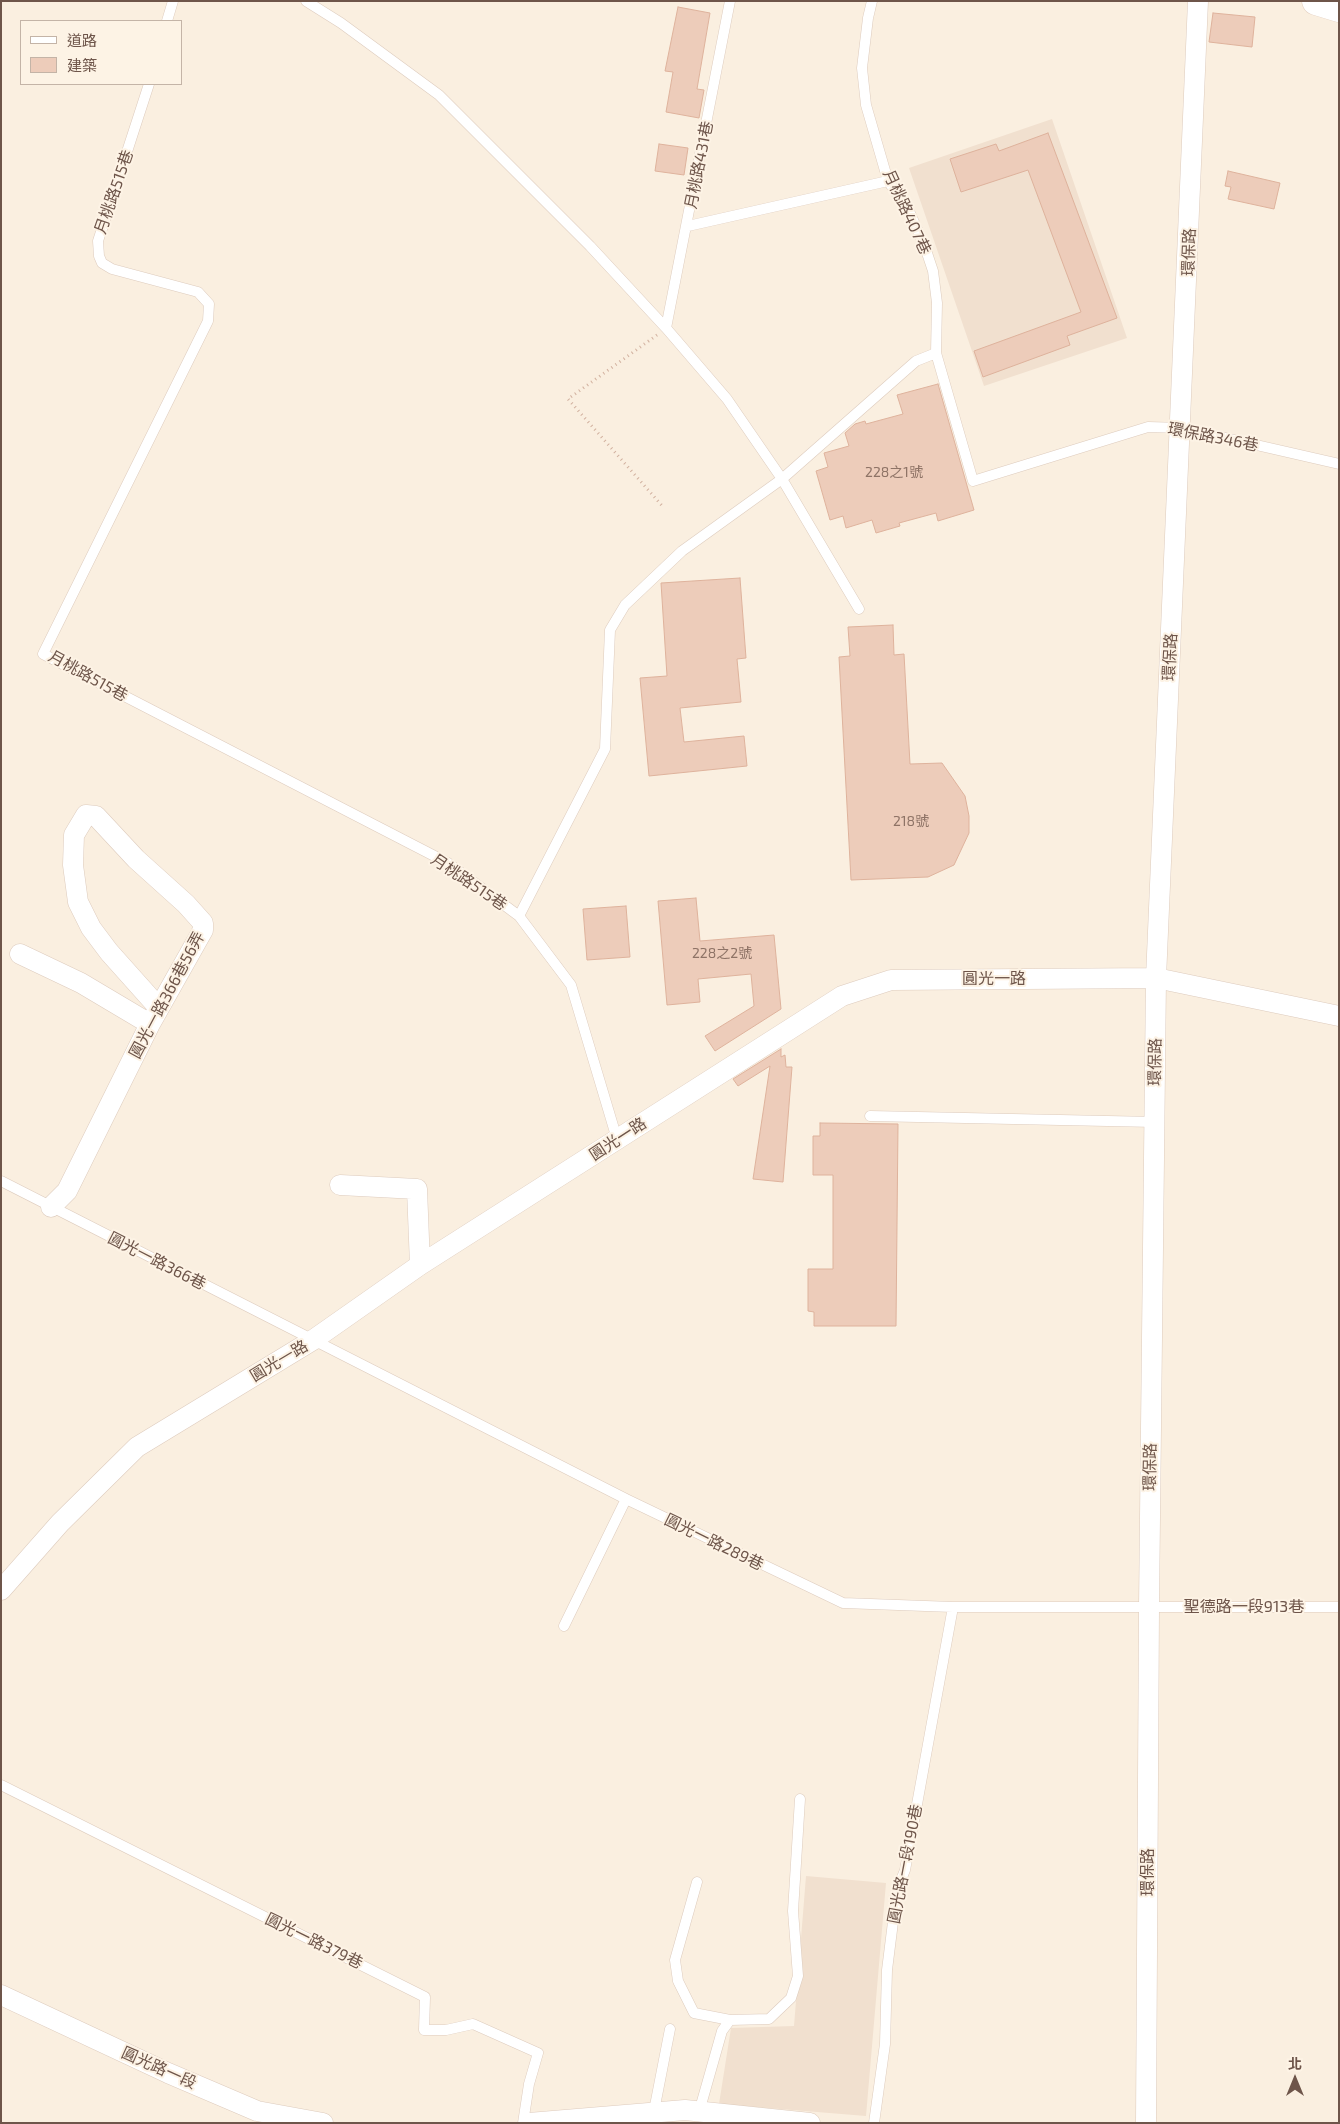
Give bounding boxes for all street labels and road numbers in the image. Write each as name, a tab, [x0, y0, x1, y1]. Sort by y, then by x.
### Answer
street label: 月桃路431巷	[681, 119, 717, 211]
street label: 月桃路515巷	[91, 147, 137, 237]
street label: 月桃路407巷	[879, 166, 935, 258]
street label: 環保路	[1179, 228, 1199, 276]
street label: 環保路346巷	[1166, 419, 1260, 455]
street label: 環保路	[1159, 633, 1181, 681]
street label: 月桃路515巷	[45, 646, 131, 706]
street label: 月桃路515巷	[427, 850, 511, 914]
street label: 圓光一路366巷56弄	[125, 928, 209, 1062]
street label: 圓光一路	[962, 969, 1026, 989]
street label: 環保路	[1145, 1038, 1165, 1086]
street label: 圓光一路	[586, 1114, 650, 1164]
street label: 圓光一路366巷	[105, 1228, 209, 1294]
street label: 圓光一路	[247, 1336, 311, 1386]
street label: 環保路	[1140, 1443, 1160, 1491]
street label: 圓光一路289巷	[661, 1510, 767, 1574]
street label: 聖德路一段913巷	[1184, 1597, 1304, 1617]
street label: 圓光路一段190巷	[884, 1803, 926, 1925]
street label: 環保路	[1138, 1848, 1158, 1896]
street label: 圓光一路379巷	[262, 1909, 366, 1973]
street label: 圓光路一段	[119, 2043, 199, 2093]

